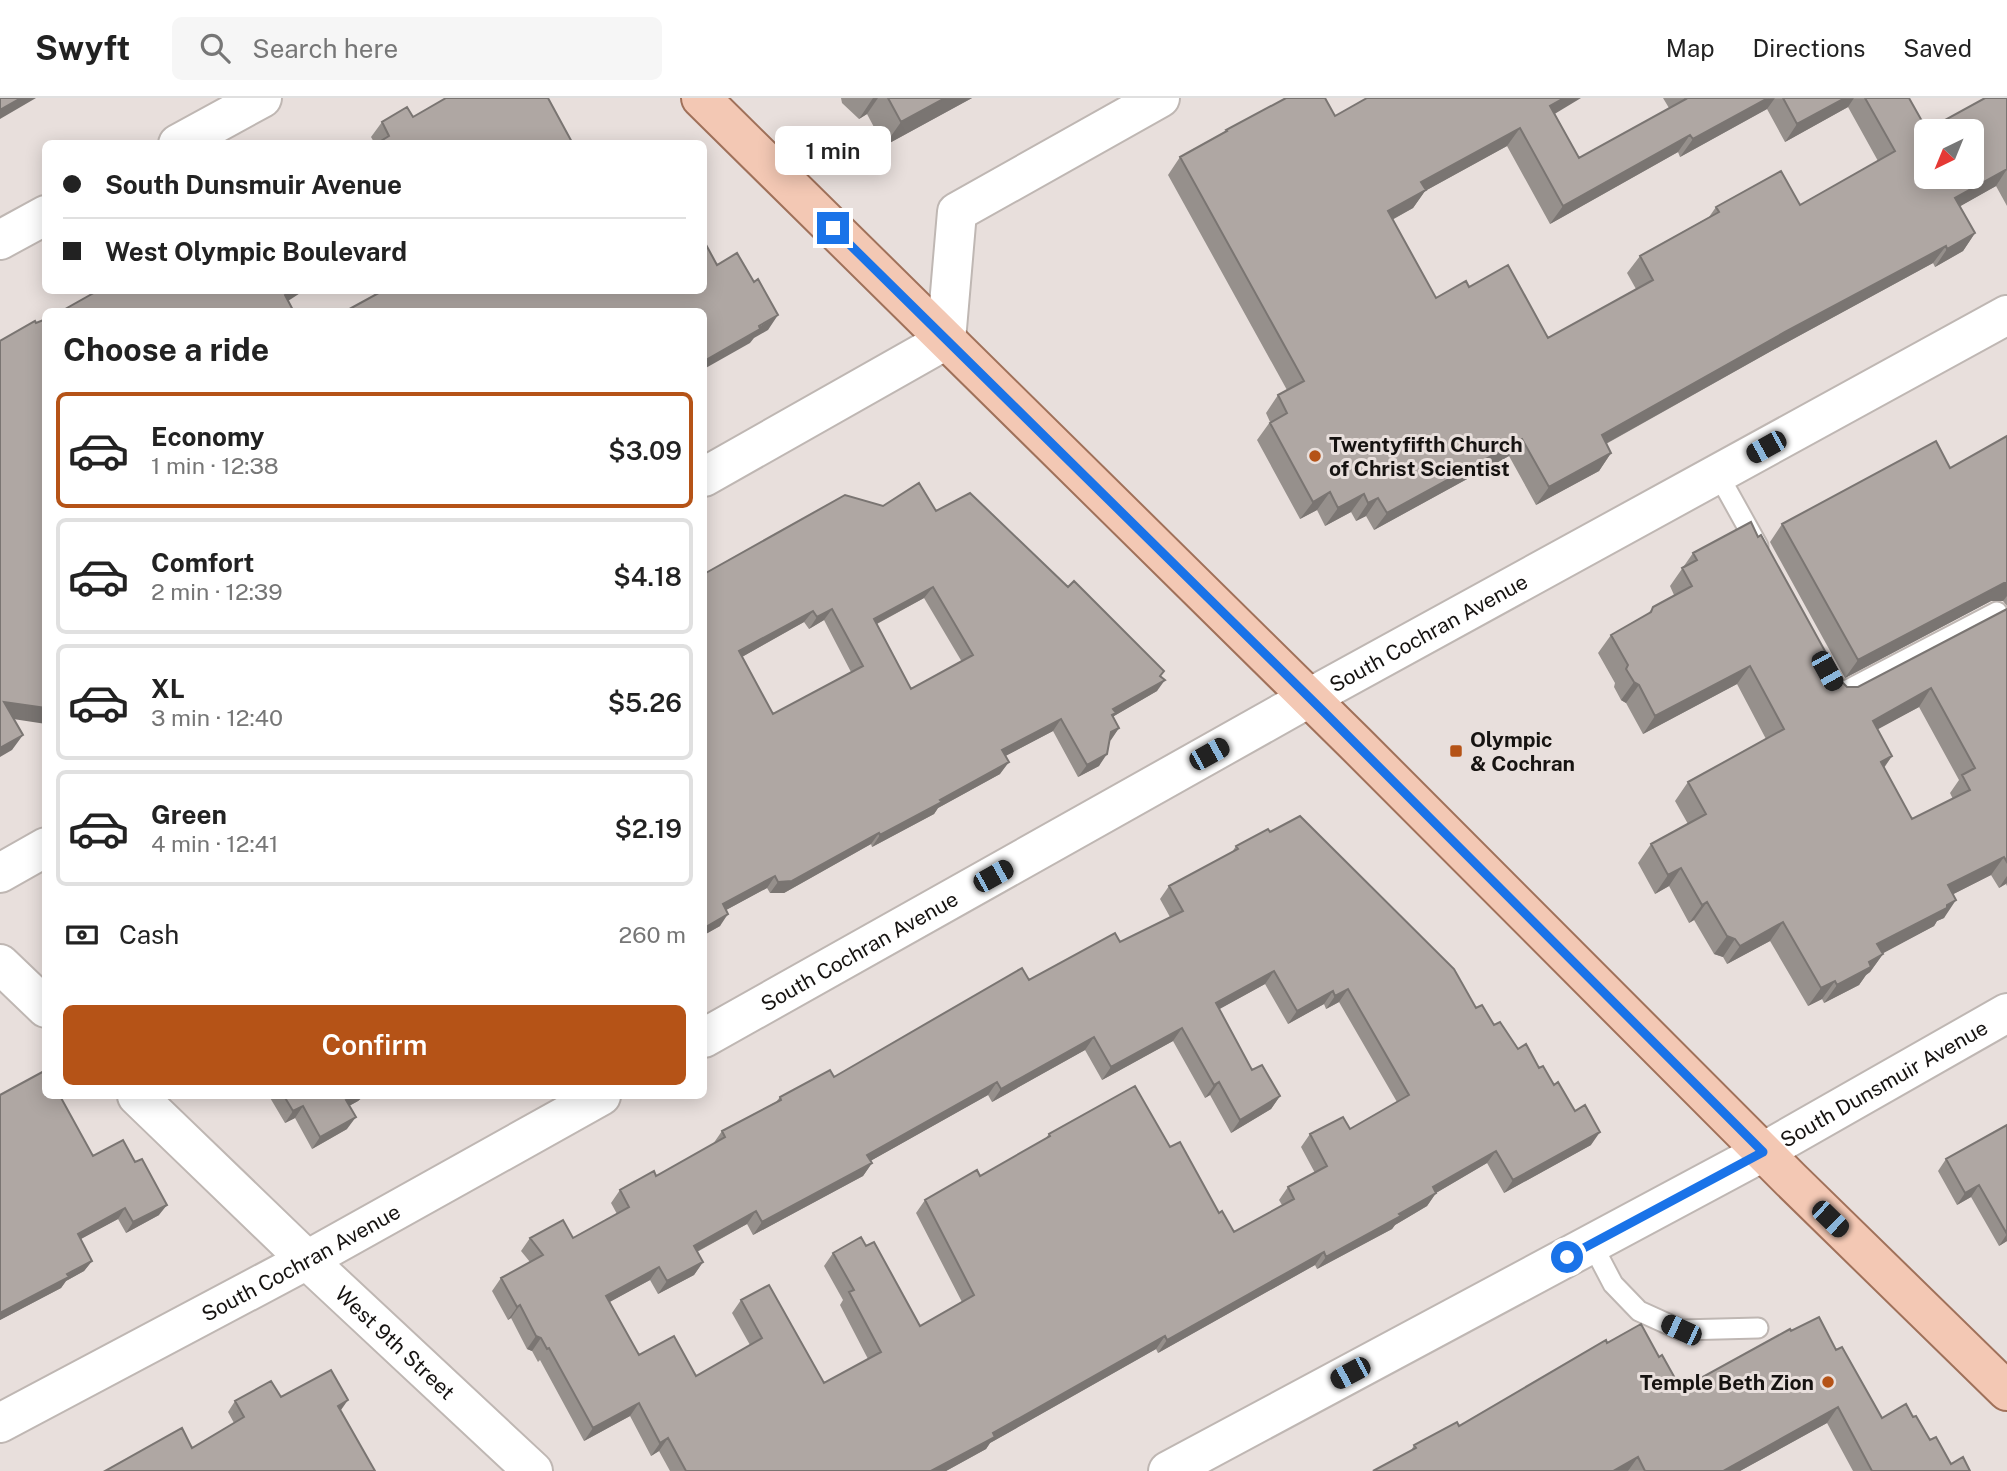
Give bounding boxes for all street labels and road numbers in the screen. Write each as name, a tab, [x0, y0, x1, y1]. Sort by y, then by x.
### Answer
street label: South Cochran Avenue	[1325, 568, 1532, 697]
street label: South Cochran Avenue	[756, 885, 962, 1016]
street label: South Dunsmuir Avenue	[1776, 1014, 1992, 1152]
street label: South Cochran Avenue	[197, 1198, 404, 1326]
street label: West 9th Street	[330, 1281, 460, 1404]

